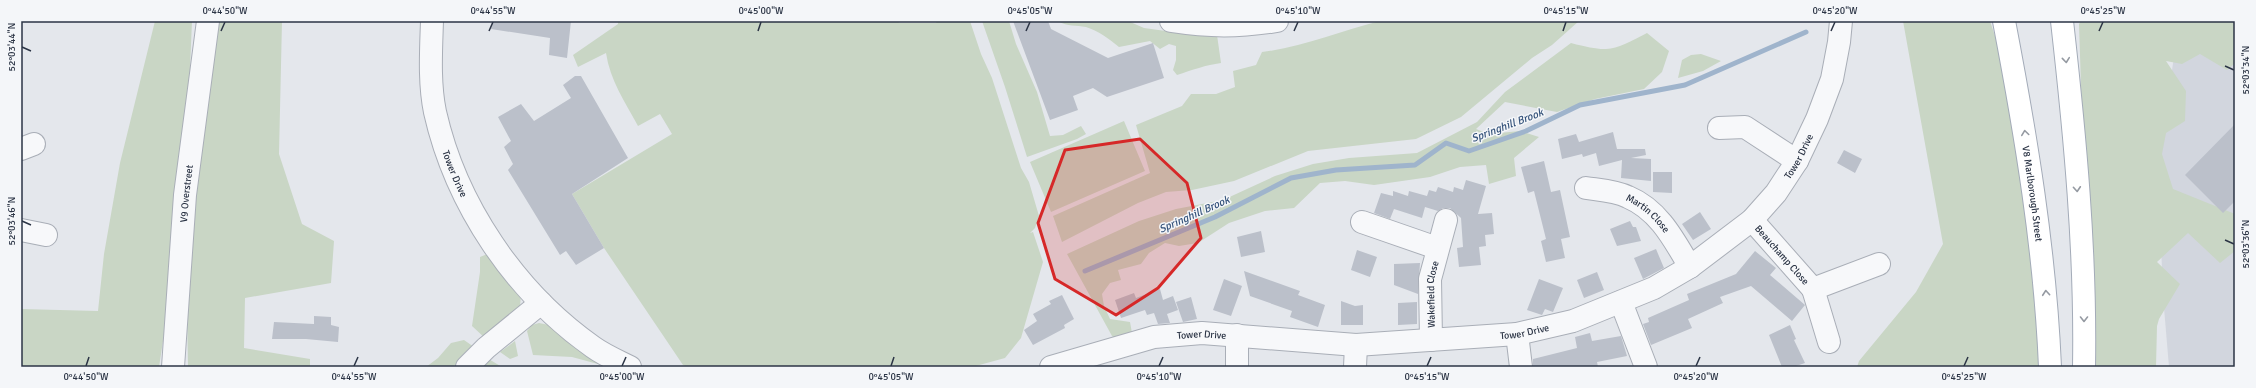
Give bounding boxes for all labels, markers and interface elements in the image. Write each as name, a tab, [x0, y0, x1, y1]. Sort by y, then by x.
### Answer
text: 0°44'50"W	[202, 5, 248, 17]
text: 0°44'55"W	[470, 5, 516, 17]
text: 0°45'00"W	[738, 5, 784, 17]
text: 0°45'05"W	[1007, 5, 1053, 17]
text: 0°45'10"W	[1275, 5, 1321, 17]
text: 0°45'15"W	[1543, 5, 1589, 17]
text: 0°45'20"W	[1812, 5, 1858, 17]
text: 0°45'25"W	[2080, 5, 2126, 17]
text: 52°03'44"N	[6, 23, 18, 71]
text: 52°03'34"N	[2240, 46, 2252, 94]
one-way arrow	[2061, 57, 2070, 63]
water label: Springhill Brook	[1469, 105, 1546, 145]
one-way arrow	[2021, 130, 2030, 136]
street label: Tower Drive	[1782, 132, 1816, 181]
street label: V8 Marlborough Street	[2019, 145, 2045, 243]
street label: Tower Drive	[439, 149, 469, 199]
street label: V9 Overstreet	[178, 164, 196, 223]
one-way arrow	[2073, 186, 2082, 192]
water label: Springhill Brook	[1157, 192, 1233, 236]
street label: Martin Close	[1624, 192, 1672, 235]
text: 52°03'46"N	[6, 197, 18, 245]
text: 52°03'36"N	[2240, 220, 2252, 268]
street label: Beauchamp Close	[1752, 223, 1811, 288]
street label: Wakefield Close	[1425, 259, 1442, 328]
one-way arrow	[2041, 290, 2050, 296]
one-way arrow	[2080, 316, 2088, 322]
street label: Tower Drive	[1500, 322, 1550, 342]
street label: Tower Drive	[1176, 328, 1227, 342]
text: 0°44'50"W	[63, 371, 109, 383]
text: 0°44'55"W	[331, 371, 377, 383]
text: 0°45'00"W	[599, 371, 645, 383]
text: 0°45'05"W	[868, 371, 914, 383]
text: 0°45'10"W	[1136, 371, 1182, 383]
text: 0°45'15"W	[1404, 371, 1450, 383]
text: 0°45'20"W	[1673, 371, 1719, 383]
text: 0°45'25"W	[1941, 371, 1987, 383]

